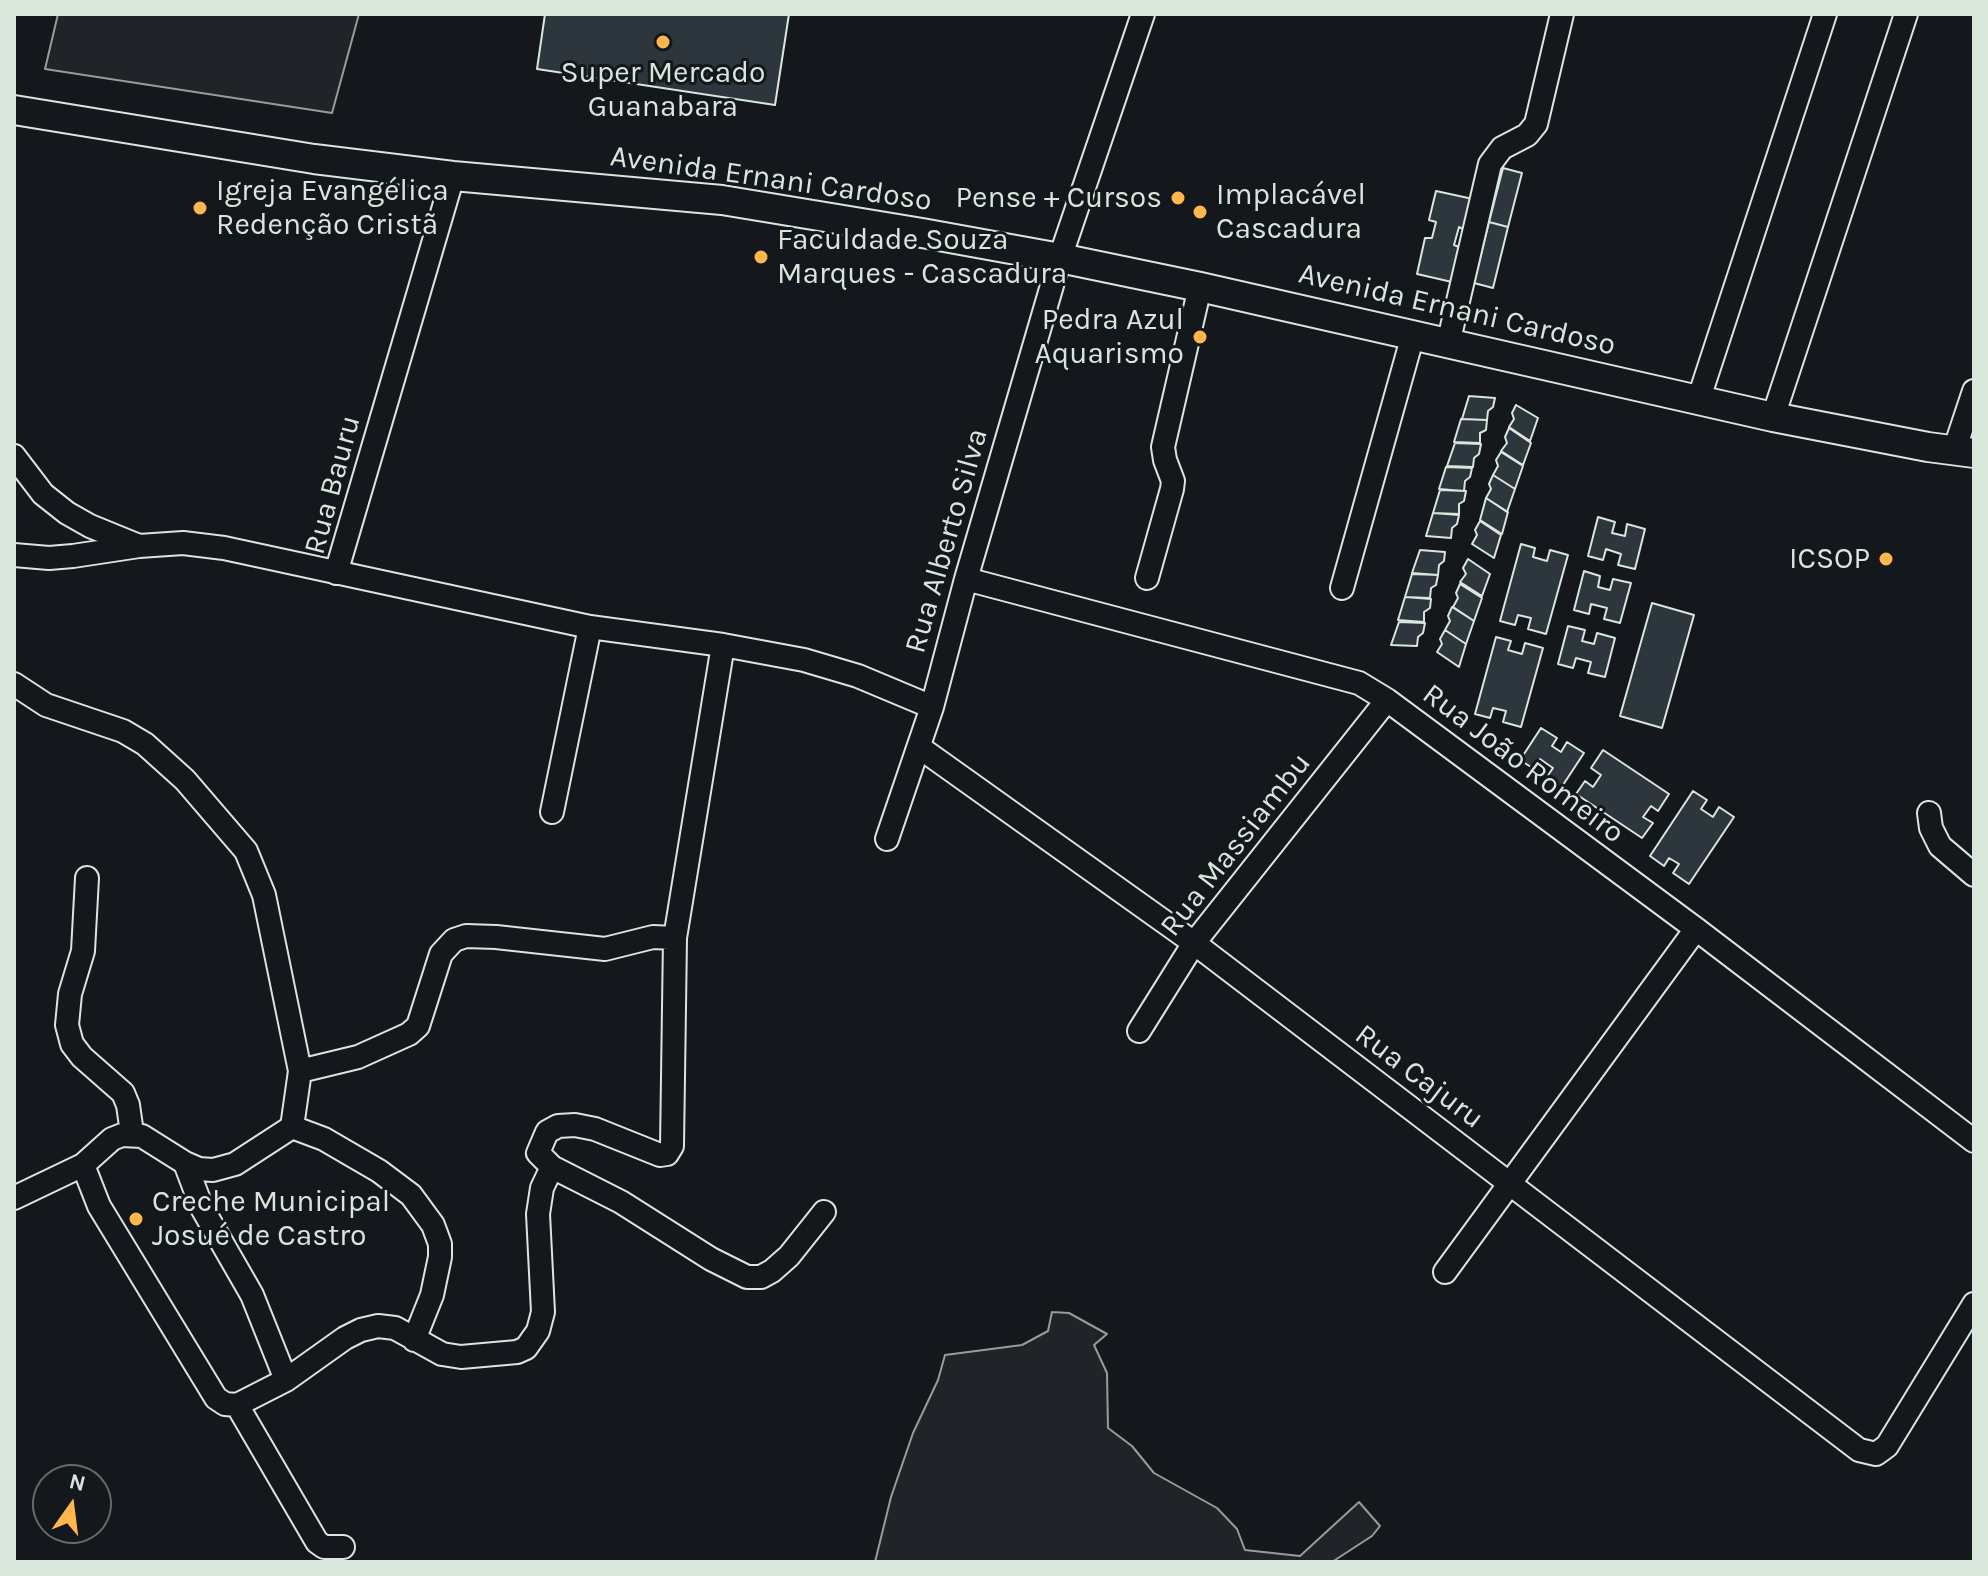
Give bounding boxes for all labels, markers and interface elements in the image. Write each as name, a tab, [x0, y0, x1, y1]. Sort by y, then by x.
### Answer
marker: Super Mercado Guanabara	[654, 33, 672, 51]
place label: Super Mercado Guanabara	[560, 55, 766, 126]
street label: Avenida Ernani Cardoso	[608, 139, 934, 219]
place label: Igreja Evangélica Redenção Cristã	[216, 173, 449, 244]
place label: Implacável Cascadura	[1216, 177, 1366, 248]
place label: Pense + Cursos	[955, 180, 1162, 216]
marker: Pense + Cursos	[1169, 189, 1187, 207]
marker: Igreja Evangélica Redenção Cristã	[191, 199, 209, 217]
marker: Implacável Cascadura	[1191, 203, 1209, 221]
place label: Faculdade Souza Marques - Cascadura	[777, 222, 1067, 292]
marker: Faculdade Souza Marques - Cascadura	[752, 248, 770, 266]
street label: Avenida Ernani Cardoso	[1295, 256, 1619, 364]
place label: Pedra Azul Aquarismo	[1035, 302, 1184, 372]
marker: Pedra Azul Aquarismo	[1191, 328, 1209, 346]
street label: Rua Bauru	[297, 412, 369, 558]
street label: Rua Alberto Silva	[898, 425, 996, 657]
place label: ICSOP	[1789, 541, 1870, 577]
marker: ICSOP	[1877, 550, 1895, 568]
street label: Rua João Romeiro	[1415, 676, 1631, 852]
street label: Rua Massiambu	[1153, 746, 1319, 944]
street label: Rua Cajuru	[1348, 1017, 1490, 1137]
place label: Creche Municipal Josué de Castro	[152, 1184, 390, 1254]
marker: Creche Municipal Josué de Castro	[127, 1210, 145, 1228]
north arrow	[32, 1464, 112, 1544]
text: N	[67, 1468, 88, 1497]

